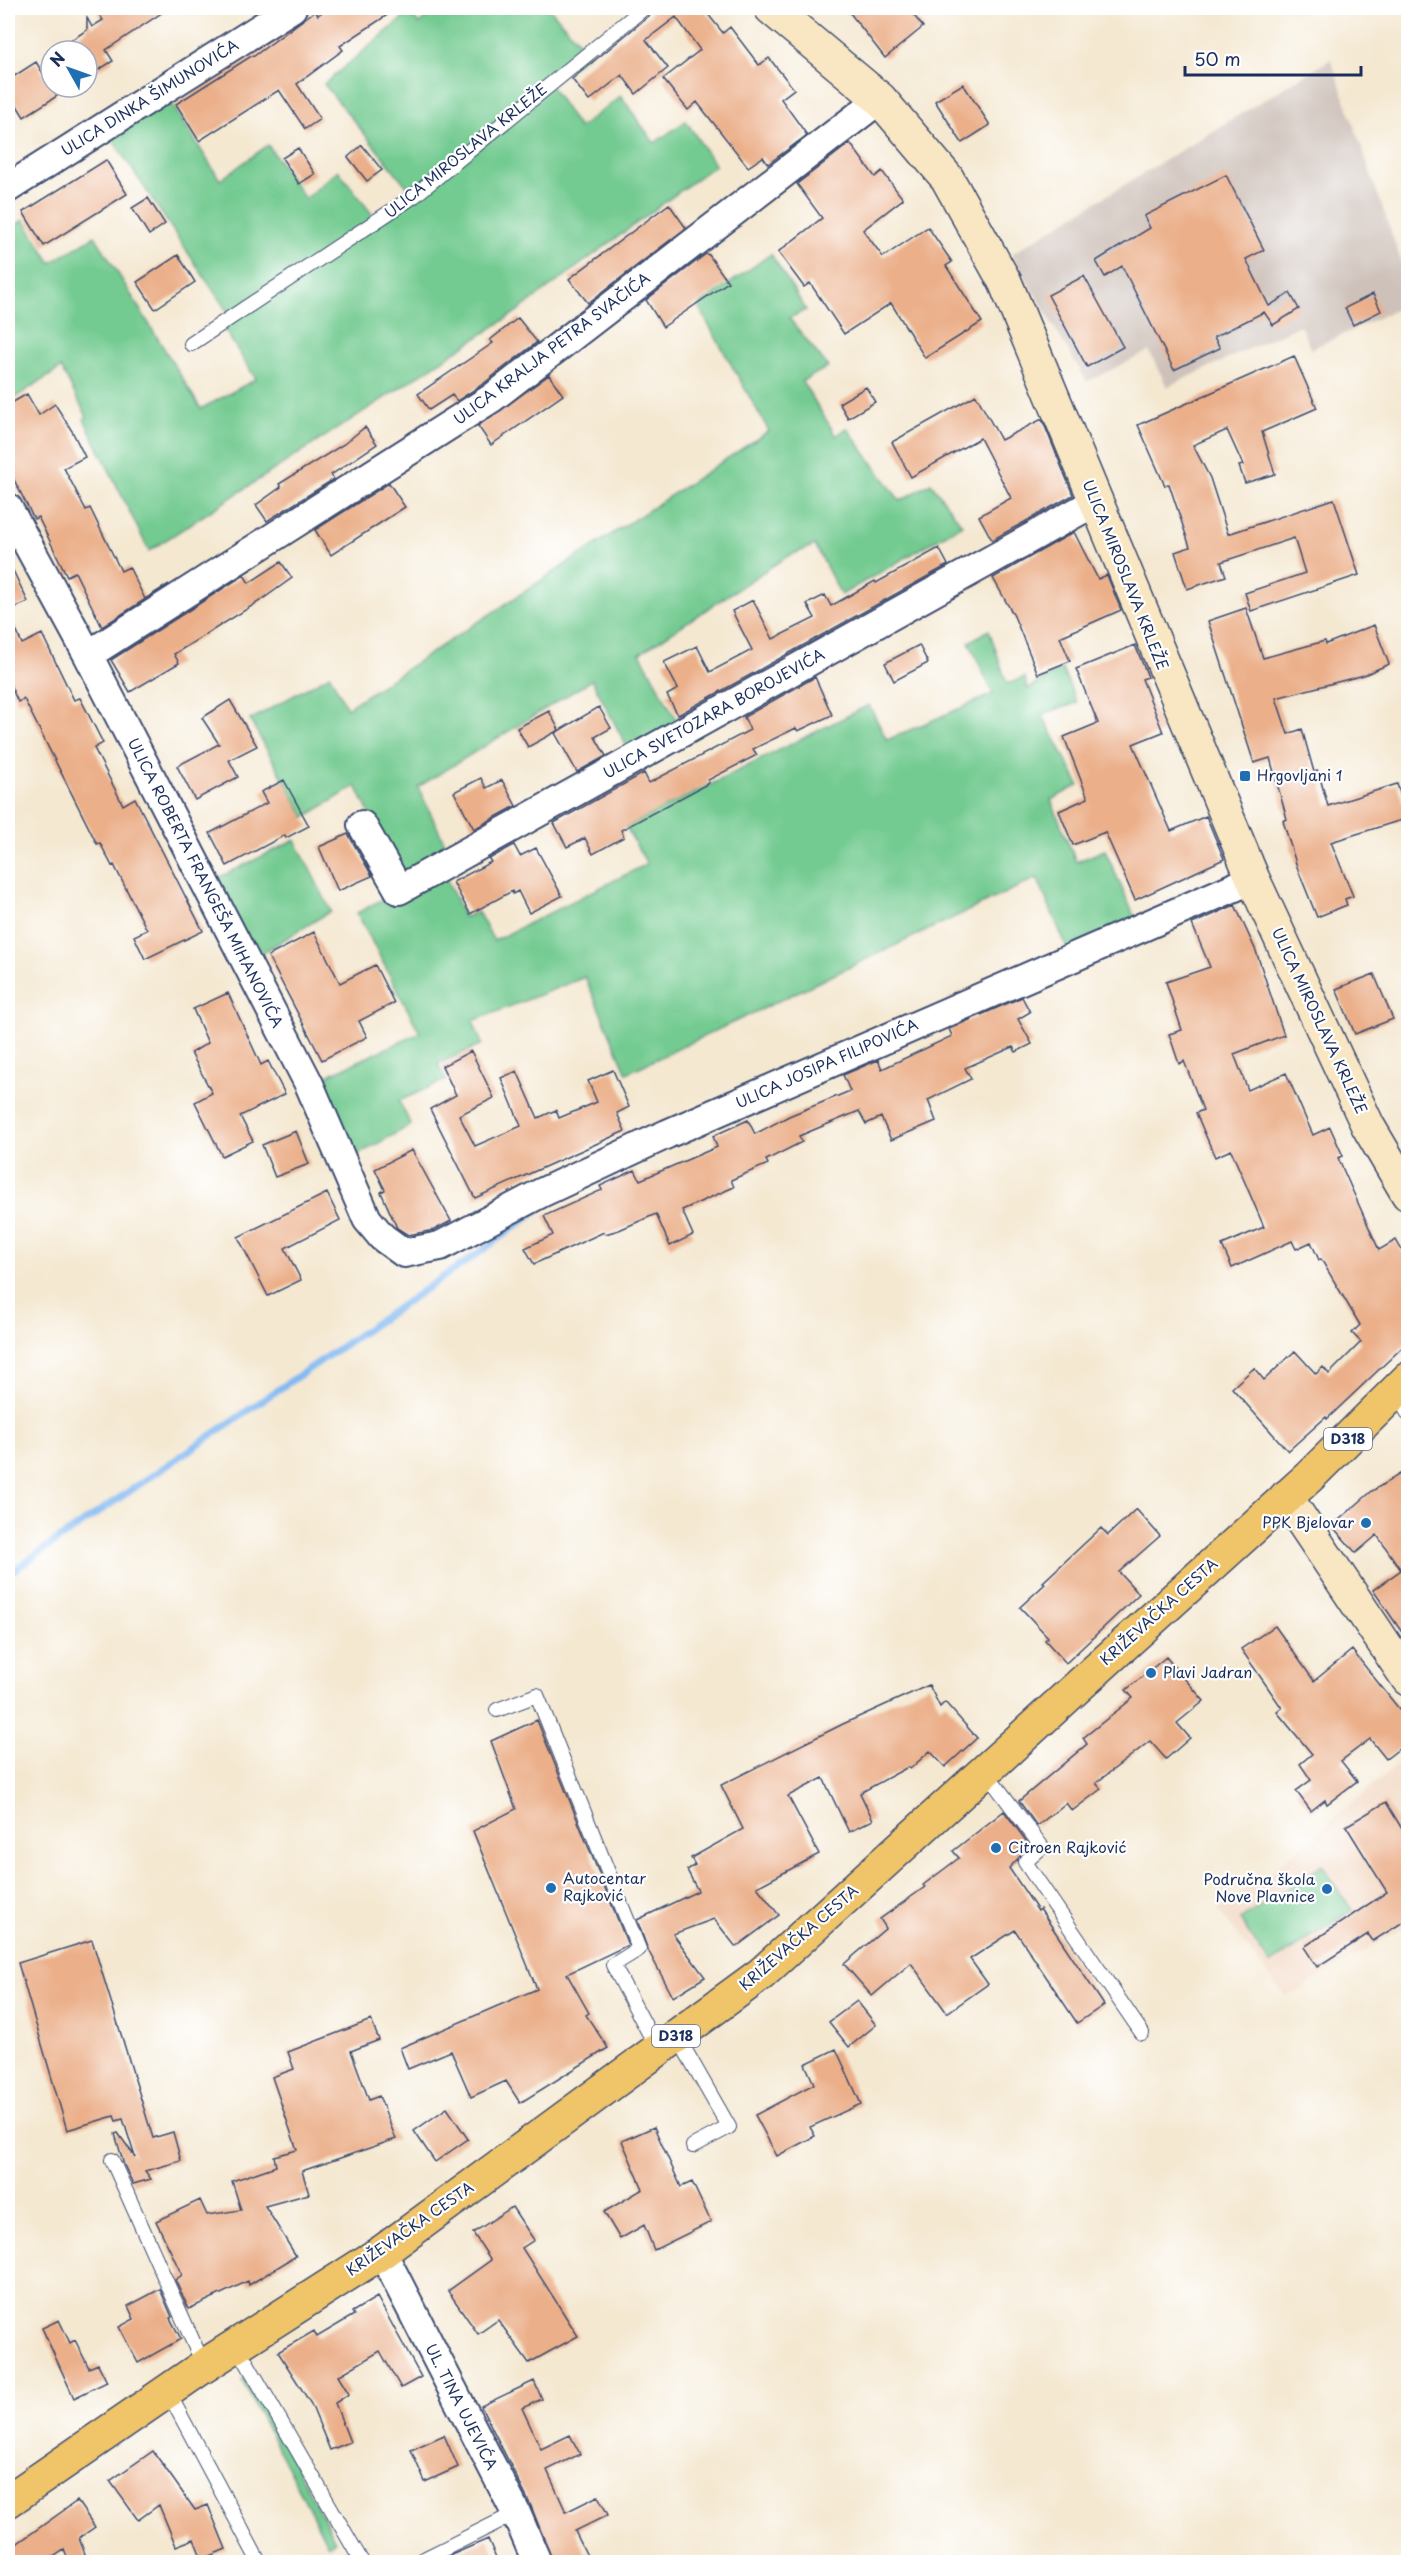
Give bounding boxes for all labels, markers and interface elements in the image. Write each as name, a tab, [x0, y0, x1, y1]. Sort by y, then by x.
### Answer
street label: ULICA DINKA ŠIMUNOVIĆA	[57, 35, 243, 161]
north arrow	[39, 39, 99, 99]
scale bar	[1185, 39, 1360, 77]
text: 50 m	[1194, 45, 1241, 72]
street label: ULICA MIROSLAVA KRLEŽE	[379, 77, 551, 223]
street label: ULICA KRALJA PETRA SVAČIĆA	[448, 266, 654, 430]
street label: ULICA MIROSLAVA KRLEŽE	[1078, 476, 1175, 673]
street label: ULICA SVETOZARA BOROJEVIĆA	[598, 642, 828, 783]
street label: ULICA ROBERTA FRANGEŠA MIHANOVIĆA	[123, 733, 290, 1031]
place label: Hrgovljani 1	[1257, 763, 1343, 786]
marker: Hrgovljani 1	[1238, 769, 1252, 783]
street label: ULICA MIROSLAVA KRLEŽE	[1267, 923, 1374, 1117]
street label: ULICA JOSIPA FILIPOVIĆA	[731, 1012, 921, 1113]
road number: D318	[1324, 1428, 1372, 1450]
place label: PPK Bjelovar	[1262, 1510, 1354, 1533]
marker: PPK Bjelovar	[1359, 1516, 1373, 1530]
street label: KRIŽEVAČKA CESTA	[1094, 1552, 1222, 1670]
place label: Plavi Jadran	[1163, 1660, 1252, 1683]
marker: Plavi Jadran	[1144, 1666, 1158, 1680]
place label: Citroen Rajković	[1008, 1835, 1126, 1858]
marker: Citroen Rajković	[989, 1841, 1003, 1855]
place label: Autocentar Rajković	[563, 1866, 646, 1906]
place label: Područna škola Nove Plavnice	[1203, 1867, 1316, 1907]
street label: KRIŽEVAČKA CESTA	[733, 1879, 863, 1995]
marker: Autocentar Rajković	[544, 1881, 558, 1895]
marker: Područna škola Nove Plavnice	[1320, 1882, 1334, 1896]
road number: D318	[652, 2025, 700, 2047]
street label: KRIŽEVAČKA CESTA	[341, 2175, 478, 2281]
street label: UL. TINA UJEVIĆA	[420, 2339, 504, 2474]

